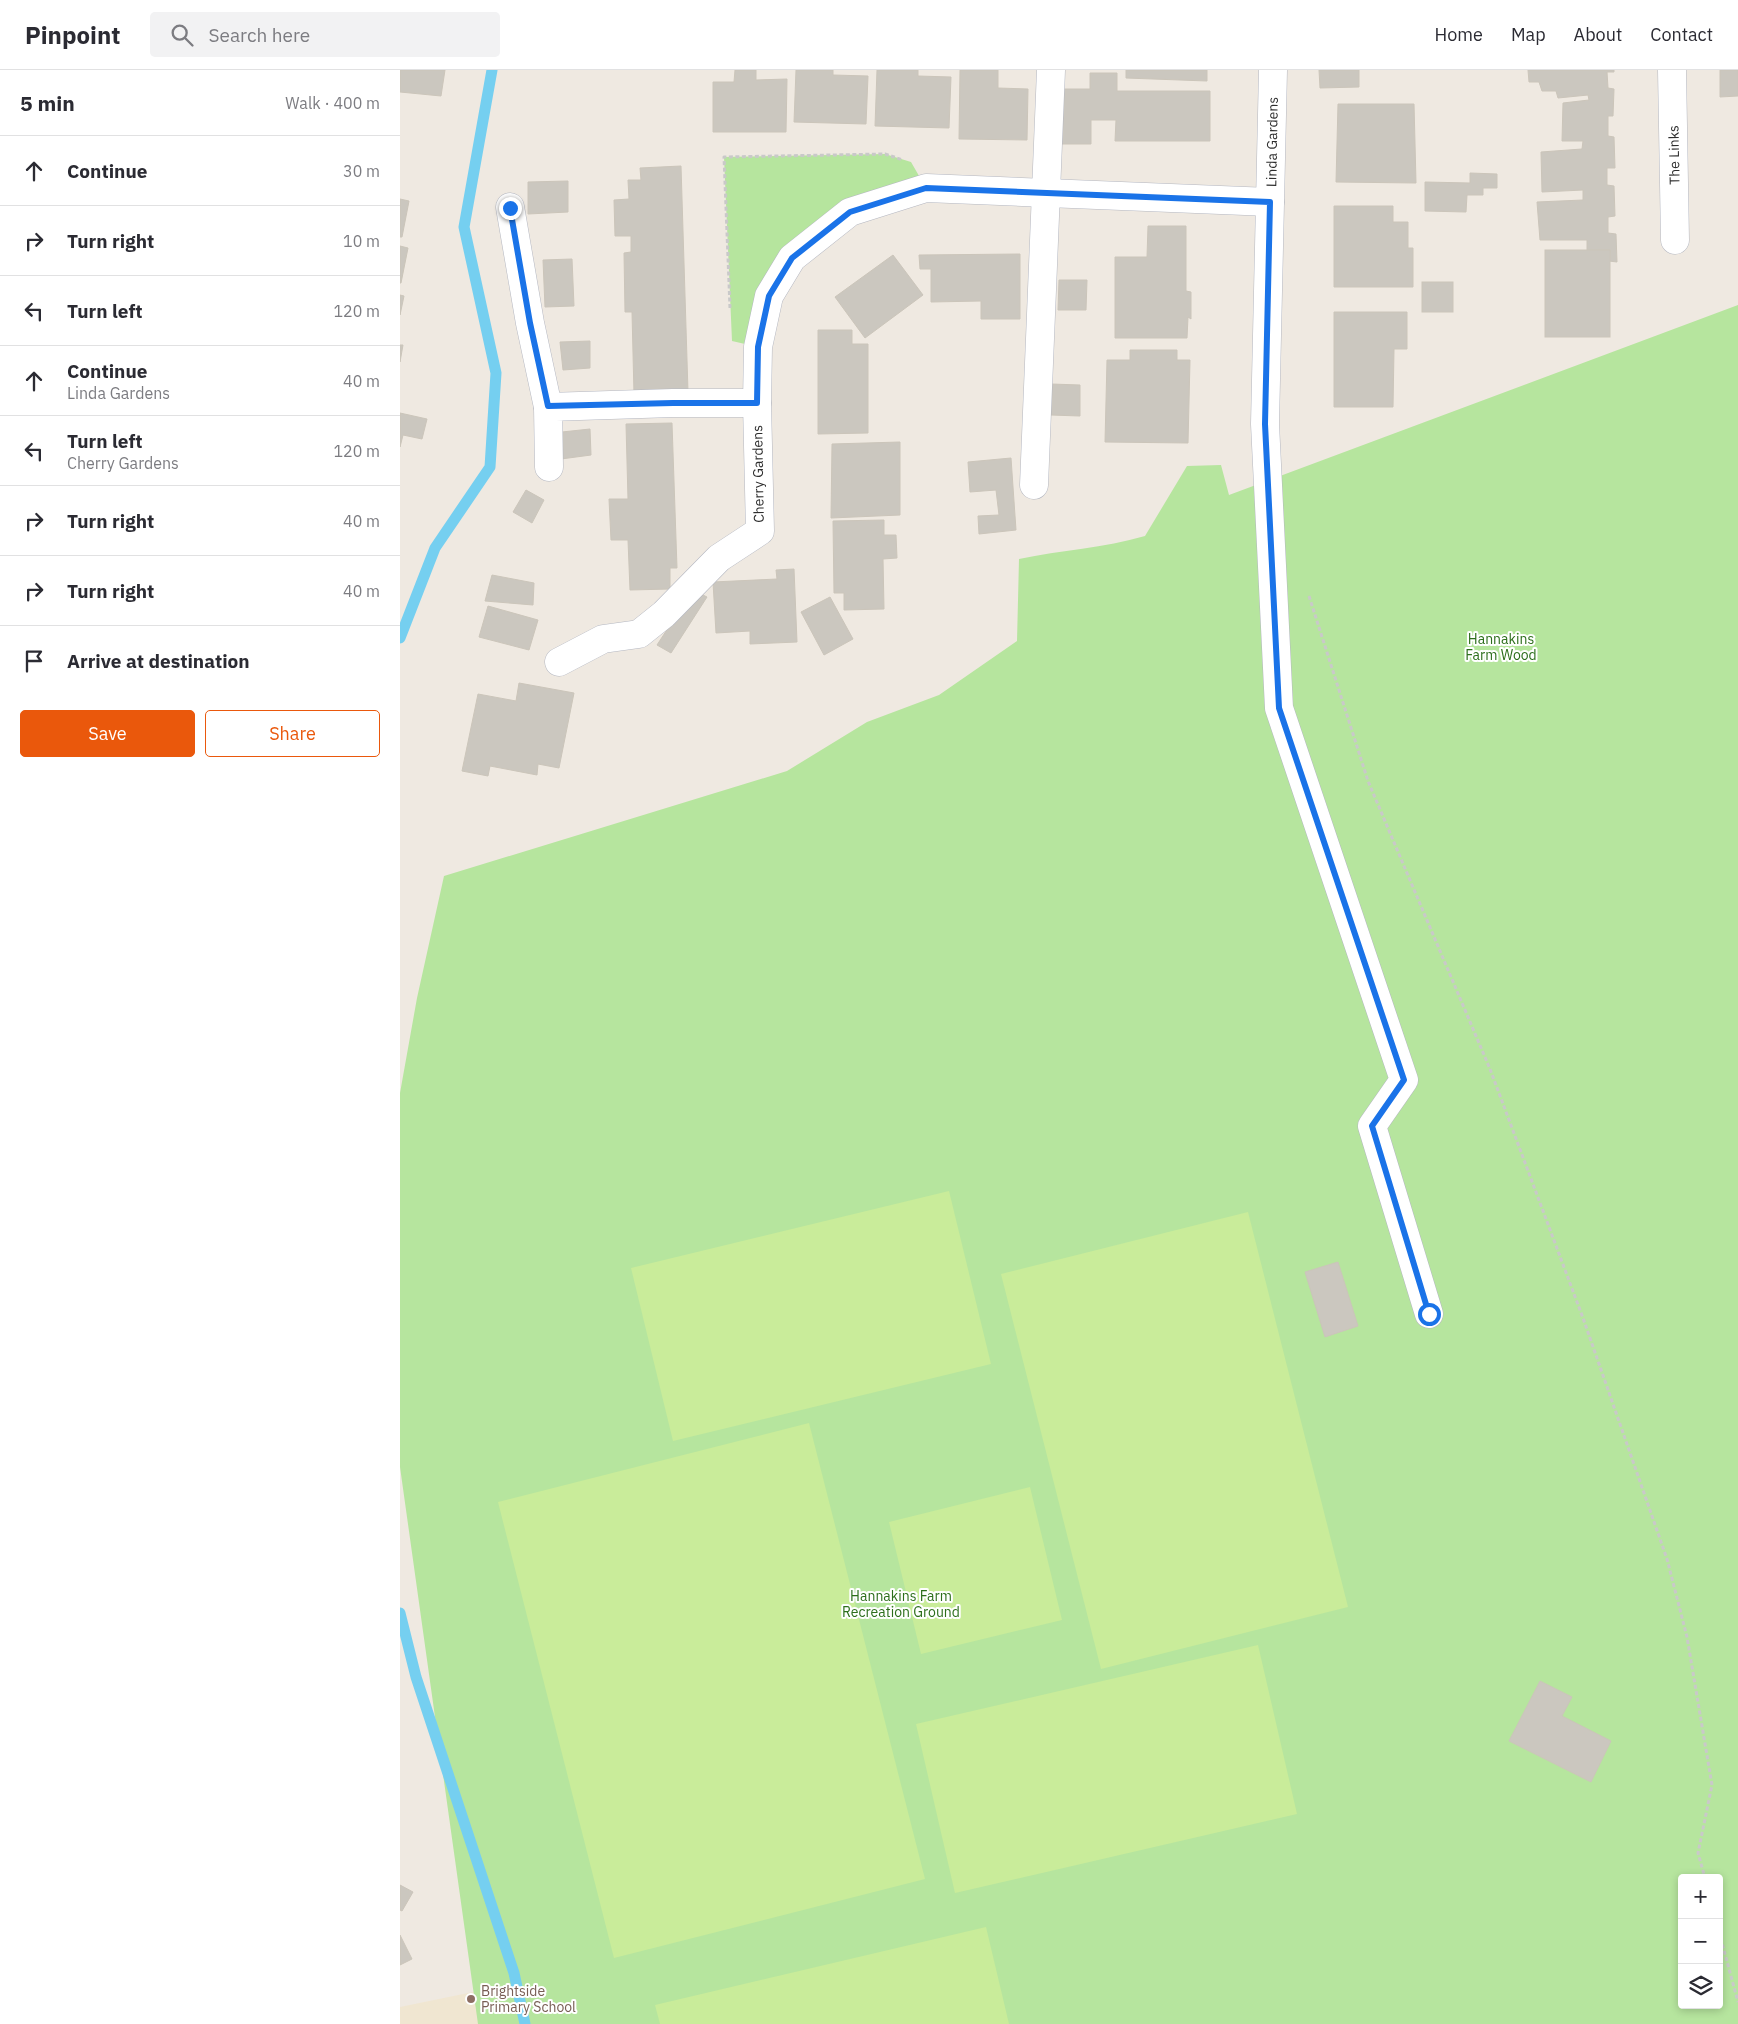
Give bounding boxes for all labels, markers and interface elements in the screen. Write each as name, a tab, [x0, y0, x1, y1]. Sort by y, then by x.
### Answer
search box	[150, 12, 500, 57]
text: Pinpoint	[25, 19, 120, 51]
icon: search	[168, 21, 196, 49]
text: Search here	[208, 23, 310, 47]
text: Home	[1435, 23, 1483, 46]
text: Map	[1511, 23, 1546, 46]
text: About	[1574, 23, 1622, 46]
text: Contact	[1650, 23, 1713, 46]
text: 5 min	[20, 89, 75, 117]
text: Walk · 400 m	[285, 93, 380, 113]
street label: Linda Gardens	[1262, 97, 1282, 187]
street label: The Links	[1664, 125, 1684, 185]
icon: ahead	[20, 157, 48, 185]
text: Continue	[67, 159, 147, 183]
text: 30 m	[343, 161, 380, 181]
route end	[499, 197, 522, 220]
icon: right	[20, 227, 48, 255]
text: Turn right	[67, 229, 154, 253]
text: 10 m	[343, 231, 380, 251]
icon: left	[20, 297, 48, 325]
text: Turn left	[67, 299, 143, 323]
text: 120 m	[333, 301, 380, 321]
text: Continue	[67, 359, 147, 383]
icon: ahead	[20, 367, 48, 395]
text: 40 m	[343, 371, 380, 391]
text: Linda Gardens	[67, 383, 170, 403]
street label: Cherry Gardens	[748, 425, 768, 523]
text: Turn left	[67, 429, 143, 453]
icon: left	[20, 437, 48, 465]
text: 120 m	[333, 441, 380, 461]
text: Cherry Gardens	[67, 453, 179, 473]
icon: right	[20, 507, 48, 535]
text: Turn right	[67, 509, 154, 533]
text: 40 m	[343, 511, 380, 531]
icon: right	[20, 577, 48, 605]
text: Turn right	[67, 579, 154, 603]
text: 40 m	[343, 581, 380, 601]
park label: Hannakins Farm Wood	[1465, 630, 1537, 664]
icon: arrive	[20, 647, 48, 675]
text: Arrive at destination	[67, 649, 250, 673]
button: Save	[20, 710, 195, 757]
button: Share	[205, 710, 380, 757]
route start	[1418, 1303, 1441, 1326]
park label: Hannakins Farm Recreation Ground	[842, 1587, 960, 1621]
map controls	[1678, 1874, 1723, 2009]
button: +	[1678, 1874, 1723, 1919]
button: −	[1678, 1919, 1723, 1964]
button: layers	[1678, 1964, 1723, 2009]
place label: Brightside Primary School	[481, 1982, 576, 2016]
marker: Brightside Primary School	[465, 1993, 477, 2005]

